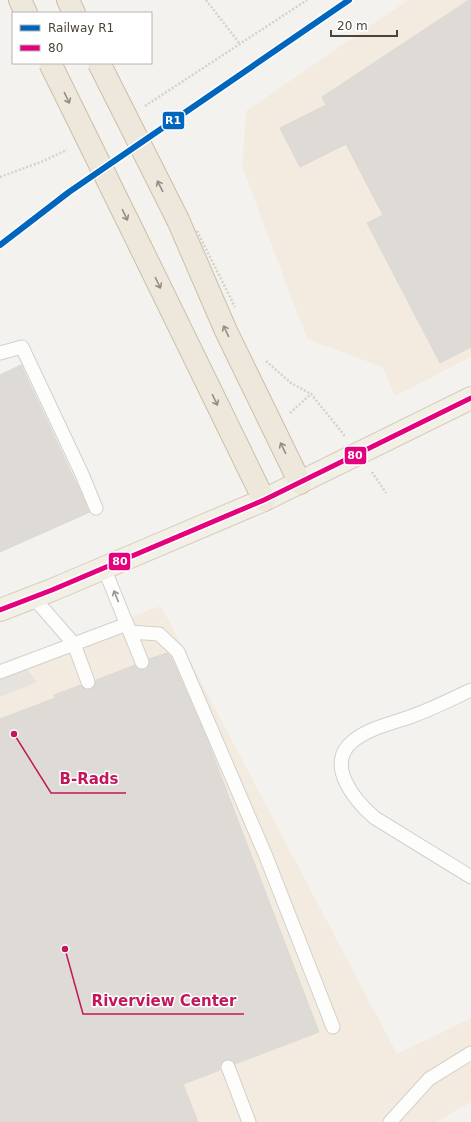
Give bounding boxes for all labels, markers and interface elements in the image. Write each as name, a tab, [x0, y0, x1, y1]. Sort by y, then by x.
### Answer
legend	[12, 12, 152, 64]
scale bar	[331, 12, 397, 38]
text: 20 m	[337, 19, 368, 33]
text: Railway R1	[48, 21, 114, 35]
text: 80	[48, 41, 63, 55]
one-way arrow	[64, 92, 71, 104]
line badge: R1	[162, 111, 185, 130]
text: R1	[165, 114, 181, 127]
one-way arrow	[156, 180, 164, 192]
one-way arrow	[121, 208, 129, 220]
one-way arrow	[155, 277, 162, 289]
one-way arrow	[222, 326, 229, 338]
one-way arrow	[212, 394, 219, 406]
one-way arrow	[279, 442, 286, 454]
line badge: 80	[344, 446, 367, 465]
text: 80	[347, 449, 363, 462]
line badge: 80	[108, 552, 131, 571]
text: 80	[112, 555, 128, 568]
one-way arrow	[111, 590, 119, 602]
callout: B-Rads	[51, 766, 126, 793]
text: B-Rads	[60, 770, 119, 788]
callout: Riverview Center	[83, 987, 244, 1014]
text: Riverview Center	[92, 992, 237, 1010]

